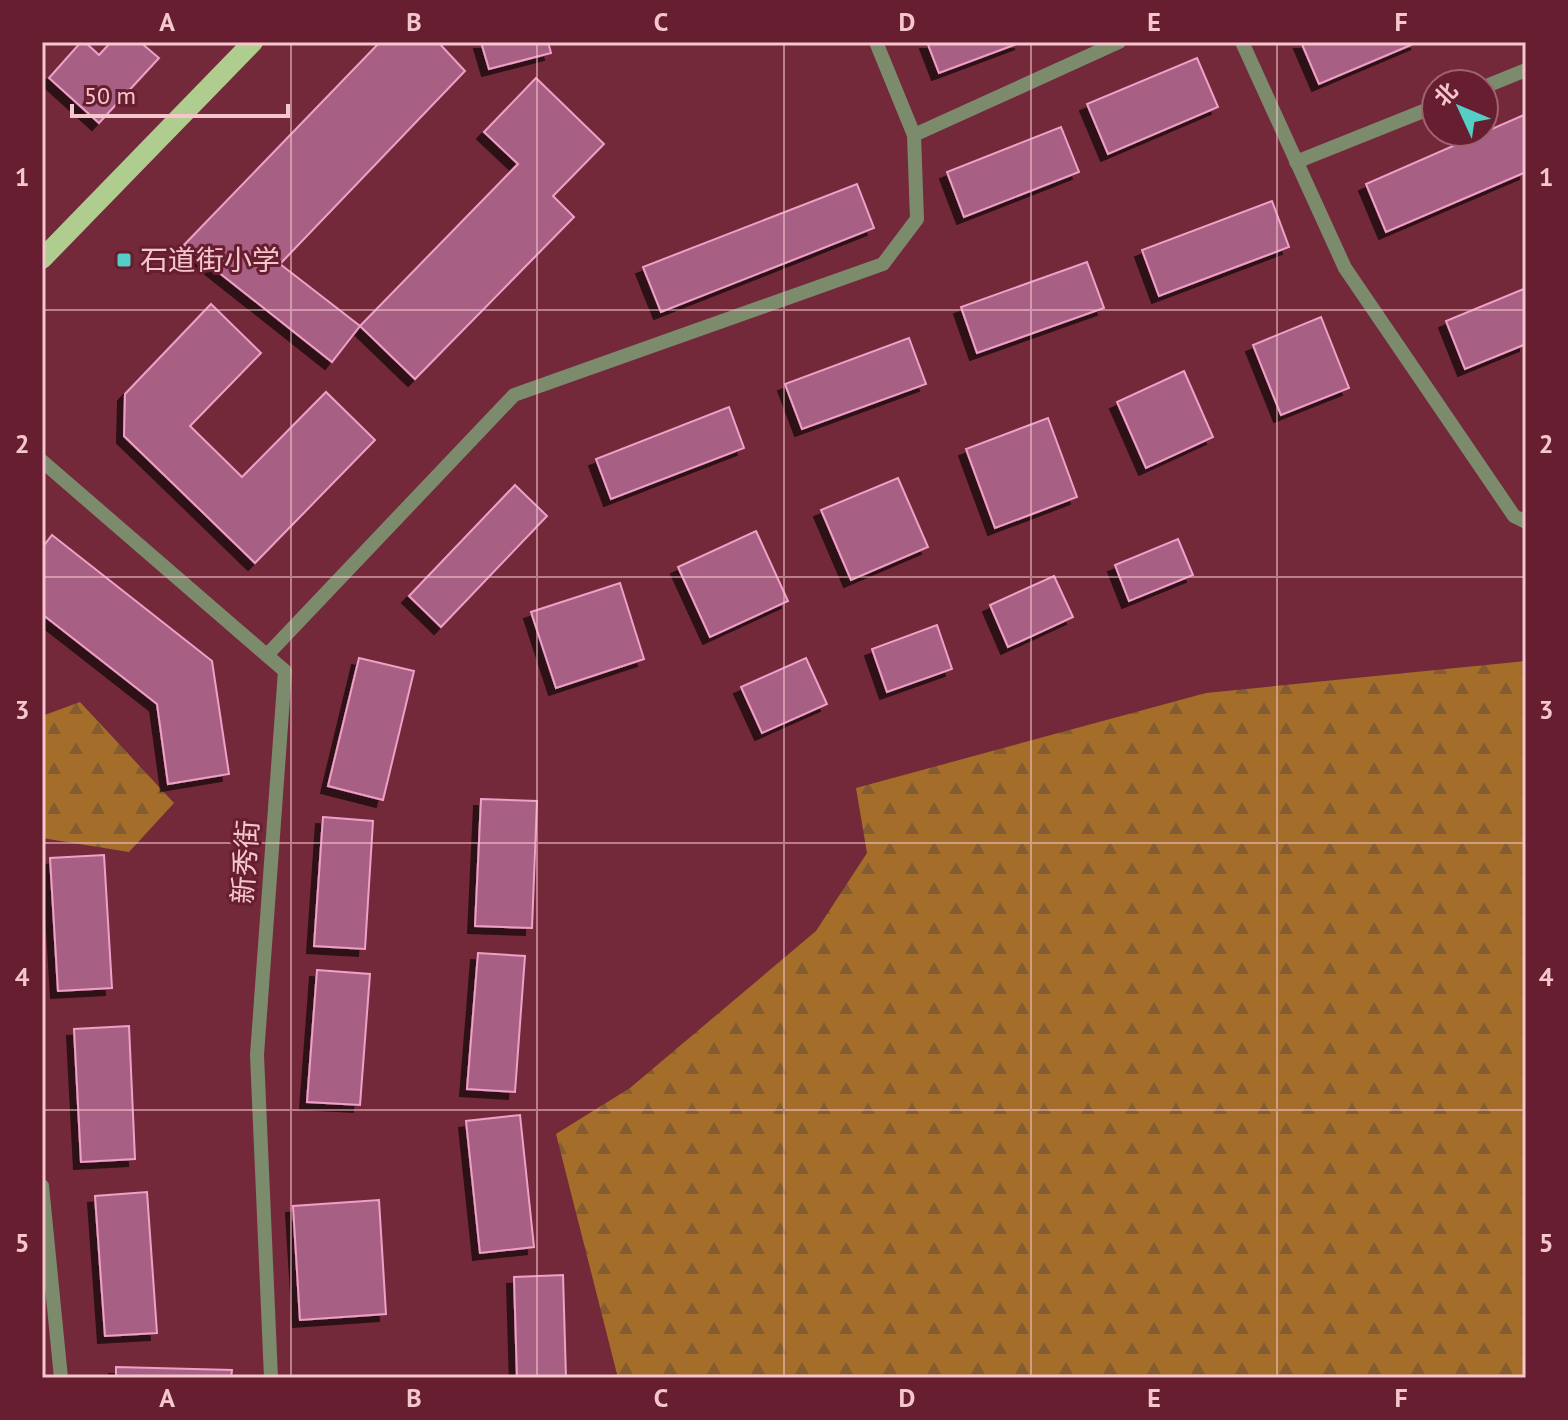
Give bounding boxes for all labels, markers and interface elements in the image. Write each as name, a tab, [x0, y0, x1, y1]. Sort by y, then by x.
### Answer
text: A	[159, 5, 175, 38]
text: B	[406, 5, 422, 38]
text: C	[654, 5, 668, 38]
text: D	[899, 5, 915, 38]
text: E	[1147, 5, 1161, 38]
text: F	[1394, 5, 1408, 38]
scale bar	[72, 68, 288, 118]
north arrow	[1420, 68, 1500, 148]
text: 北	[1428, 76, 1463, 112]
text: 50 m	[84, 80, 136, 111]
text: 1	[15, 160, 29, 193]
text: 1	[1539, 160, 1553, 193]
place label: 石道街小学	[140, 241, 280, 278]
marker: 石道街小学	[115, 251, 133, 269]
text: 2	[15, 427, 29, 460]
text: 2	[1539, 427, 1553, 460]
text: 3	[15, 693, 29, 726]
text: 3	[1539, 693, 1553, 726]
street label: 新秀街	[223, 819, 266, 905]
text: 4	[15, 960, 30, 993]
text: 4	[1539, 960, 1554, 993]
text: 5	[15, 1226, 29, 1259]
text: 5	[1539, 1226, 1553, 1259]
text: A	[159, 1381, 175, 1414]
text: B	[406, 1381, 422, 1414]
text: C	[654, 1381, 668, 1414]
text: D	[899, 1381, 915, 1414]
text: E	[1147, 1381, 1161, 1414]
text: F	[1394, 1381, 1408, 1414]

